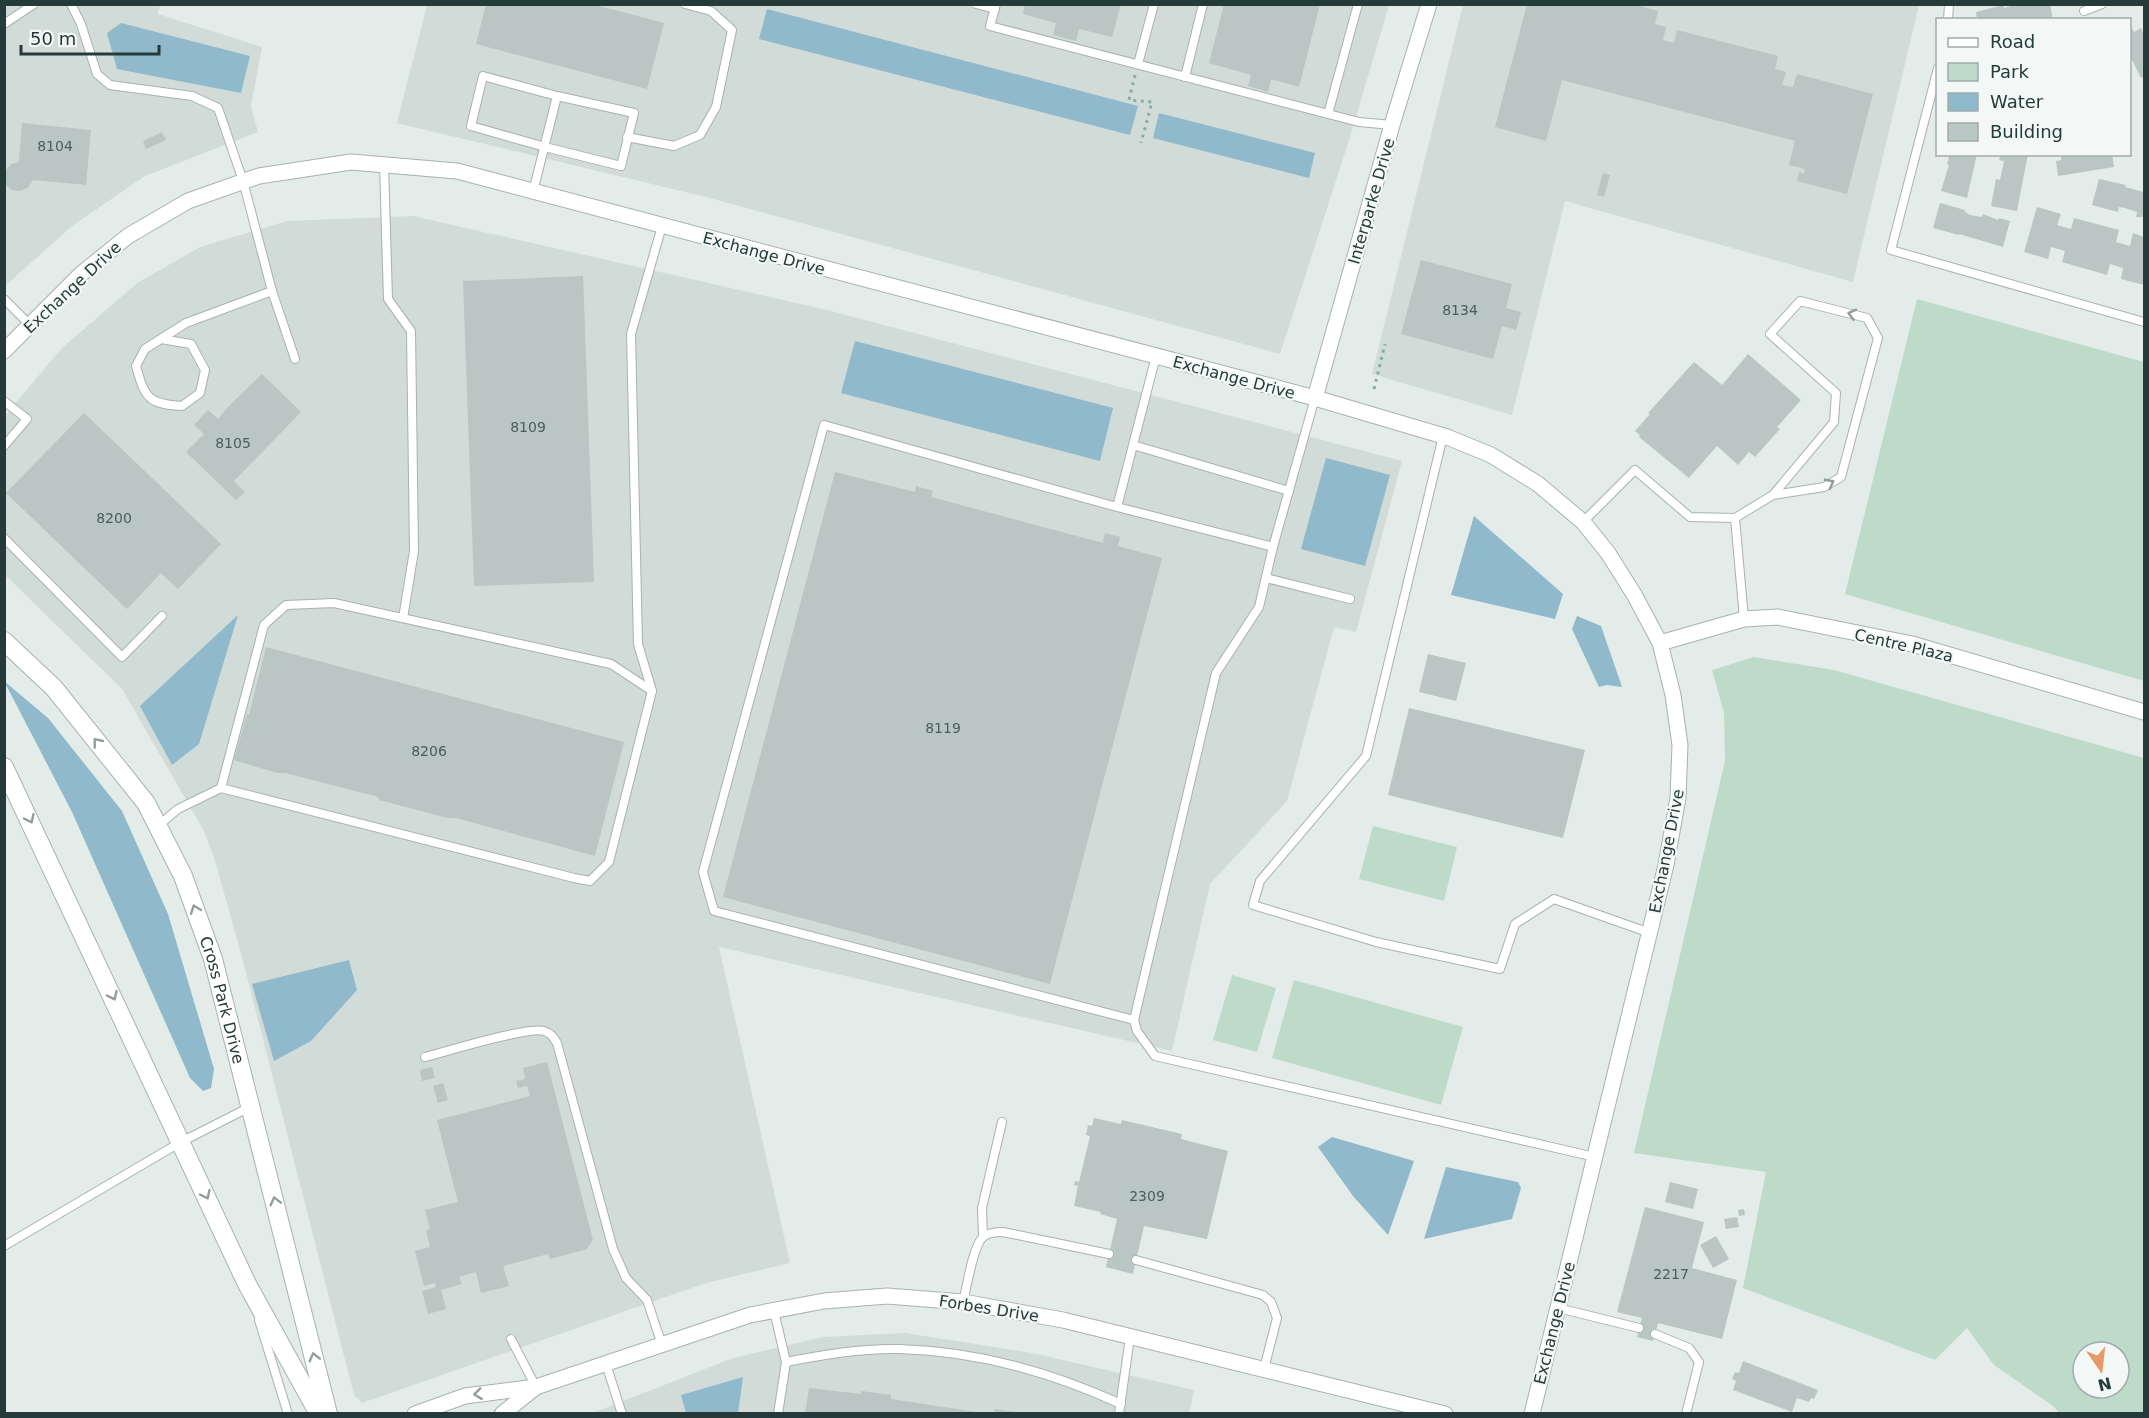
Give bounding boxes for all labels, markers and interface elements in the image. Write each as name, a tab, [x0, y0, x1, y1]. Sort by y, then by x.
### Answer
scale bar	[21, 18, 159, 56]
legend	[1936, 18, 2131, 156]
text: 50 m	[30, 28, 76, 49]
text: Road	[1990, 31, 2035, 52]
text: Park	[1990, 61, 2029, 82]
text: Water	[1990, 91, 2044, 112]
text: Building	[1990, 121, 2063, 142]
street label: Interparke Drive	[1344, 136, 1399, 266]
house number: 8104	[37, 138, 73, 154]
street label: Exchange Drive	[701, 228, 827, 279]
street label: Exchange Drive	[20, 237, 125, 337]
house number: 8134	[1442, 302, 1478, 318]
one-way arrow	[1847, 309, 1857, 322]
street label: Exchange Drive	[1171, 352, 1297, 403]
house number: 8109	[510, 419, 546, 435]
house number: 8105	[215, 435, 251, 451]
one-way arrow	[1824, 479, 1834, 490]
house number: 8200	[96, 510, 132, 526]
street label: Centre Plaza	[1853, 625, 1955, 666]
house number: 8119	[925, 720, 961, 736]
one-way arrow	[94, 738, 105, 749]
house number: 8206	[411, 743, 447, 759]
street label: Exchange Drive	[1645, 787, 1688, 915]
one-way arrow	[23, 813, 35, 824]
one-way arrow	[190, 904, 202, 915]
street label: Cross Park Drive	[196, 934, 248, 1066]
one-way arrow	[105, 990, 117, 1001]
house number: 2309	[1129, 1188, 1165, 1204]
one-way arrow	[199, 1189, 211, 1200]
one-way arrow	[270, 1196, 283, 1206]
street label: Exchange Drive	[1530, 1260, 1579, 1387]
house number: 2217	[1653, 1266, 1689, 1282]
street label: Forbes Drive	[938, 1291, 1040, 1326]
north arrow	[2071, 1340, 2131, 1400]
one-way arrow	[308, 1352, 321, 1362]
text: N	[2096, 1373, 2113, 1395]
one-way arrow	[473, 1388, 482, 1400]

